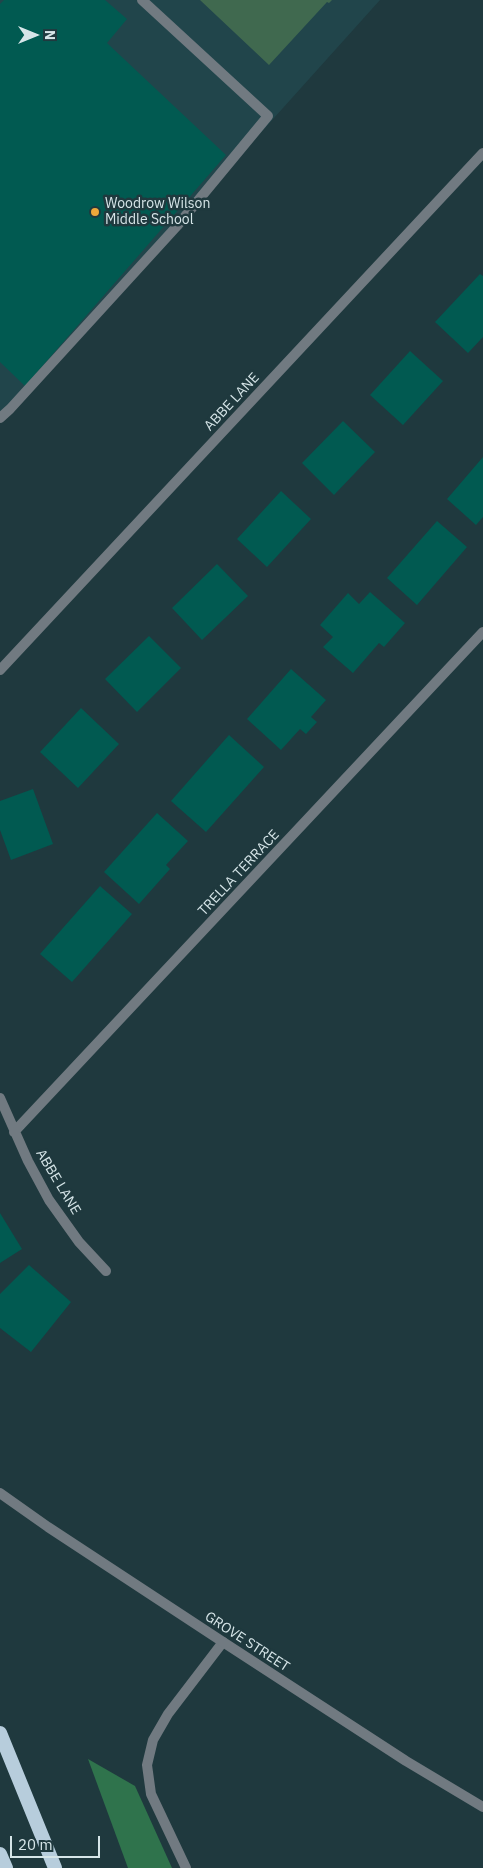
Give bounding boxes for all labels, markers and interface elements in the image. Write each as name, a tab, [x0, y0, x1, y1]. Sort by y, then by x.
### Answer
north arrow	[10, 10, 60, 60]
text: N	[41, 30, 59, 40]
place label: Woodrow Wilson Middle School	[105, 196, 210, 228]
marker: Woodrow Wilson Middle School	[89, 206, 101, 218]
street label: ABBE LANE	[201, 370, 263, 434]
street label: TRELLA TERRACE	[195, 827, 283, 919]
street label: ABBE LANE	[32, 1146, 84, 1218]
street label: GROVE STREET	[202, 1608, 292, 1676]
scale bar	[12, 1826, 102, 1858]
text: 20 m	[18, 1835, 53, 1854]

